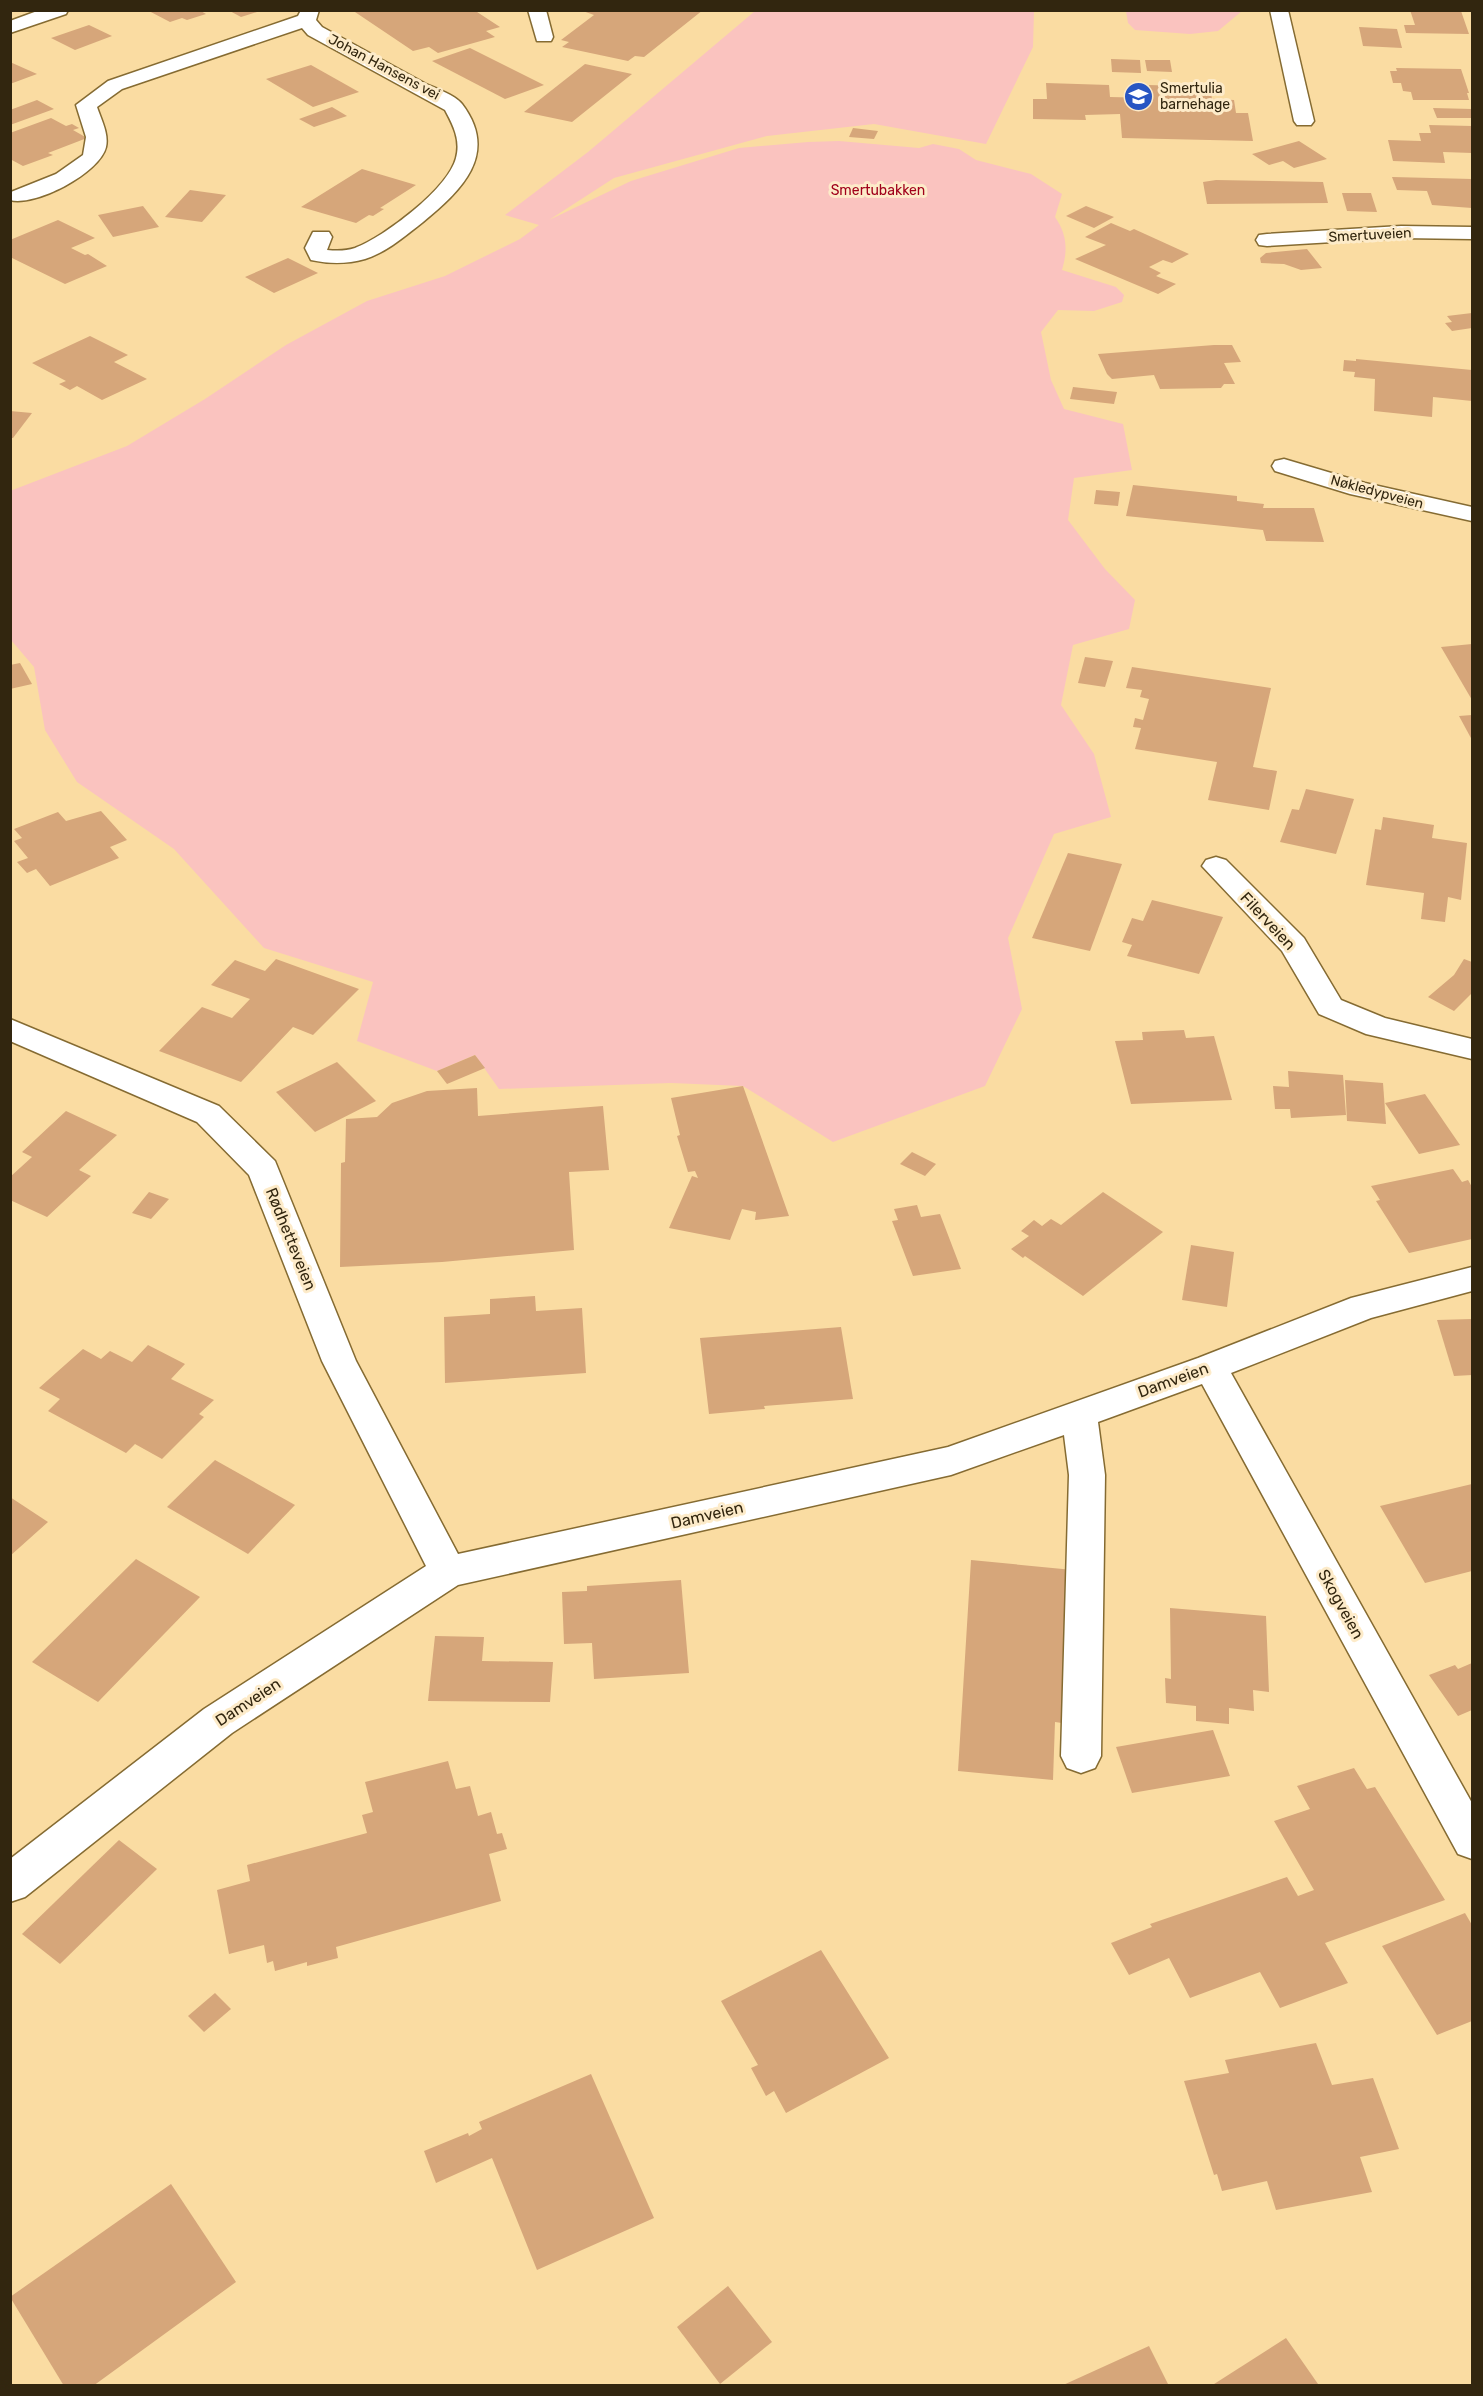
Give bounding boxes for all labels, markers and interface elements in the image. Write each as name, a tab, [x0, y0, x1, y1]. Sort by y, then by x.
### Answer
street label: Johan Hansens vei	[325, 30, 443, 104]
school or university icon: Smertulia barnehage	[1123, 80, 1155, 112]
place label: Smertulia barnehage	[1160, 80, 1230, 113]
park label: Smertubakken	[831, 182, 925, 199]
street label: Smertuveien	[1328, 224, 1412, 246]
street label: Nøkledypveien	[1329, 471, 1425, 513]
street label: Filerveien	[1236, 888, 1300, 954]
street label: Rødhetteveien	[262, 1185, 320, 1293]
street label: Damveien	[1135, 1358, 1211, 1402]
street label: Damveien	[669, 1497, 745, 1533]
street label: Skogveien	[1314, 1566, 1368, 1642]
street label: Damveien	[212, 1674, 284, 1730]

